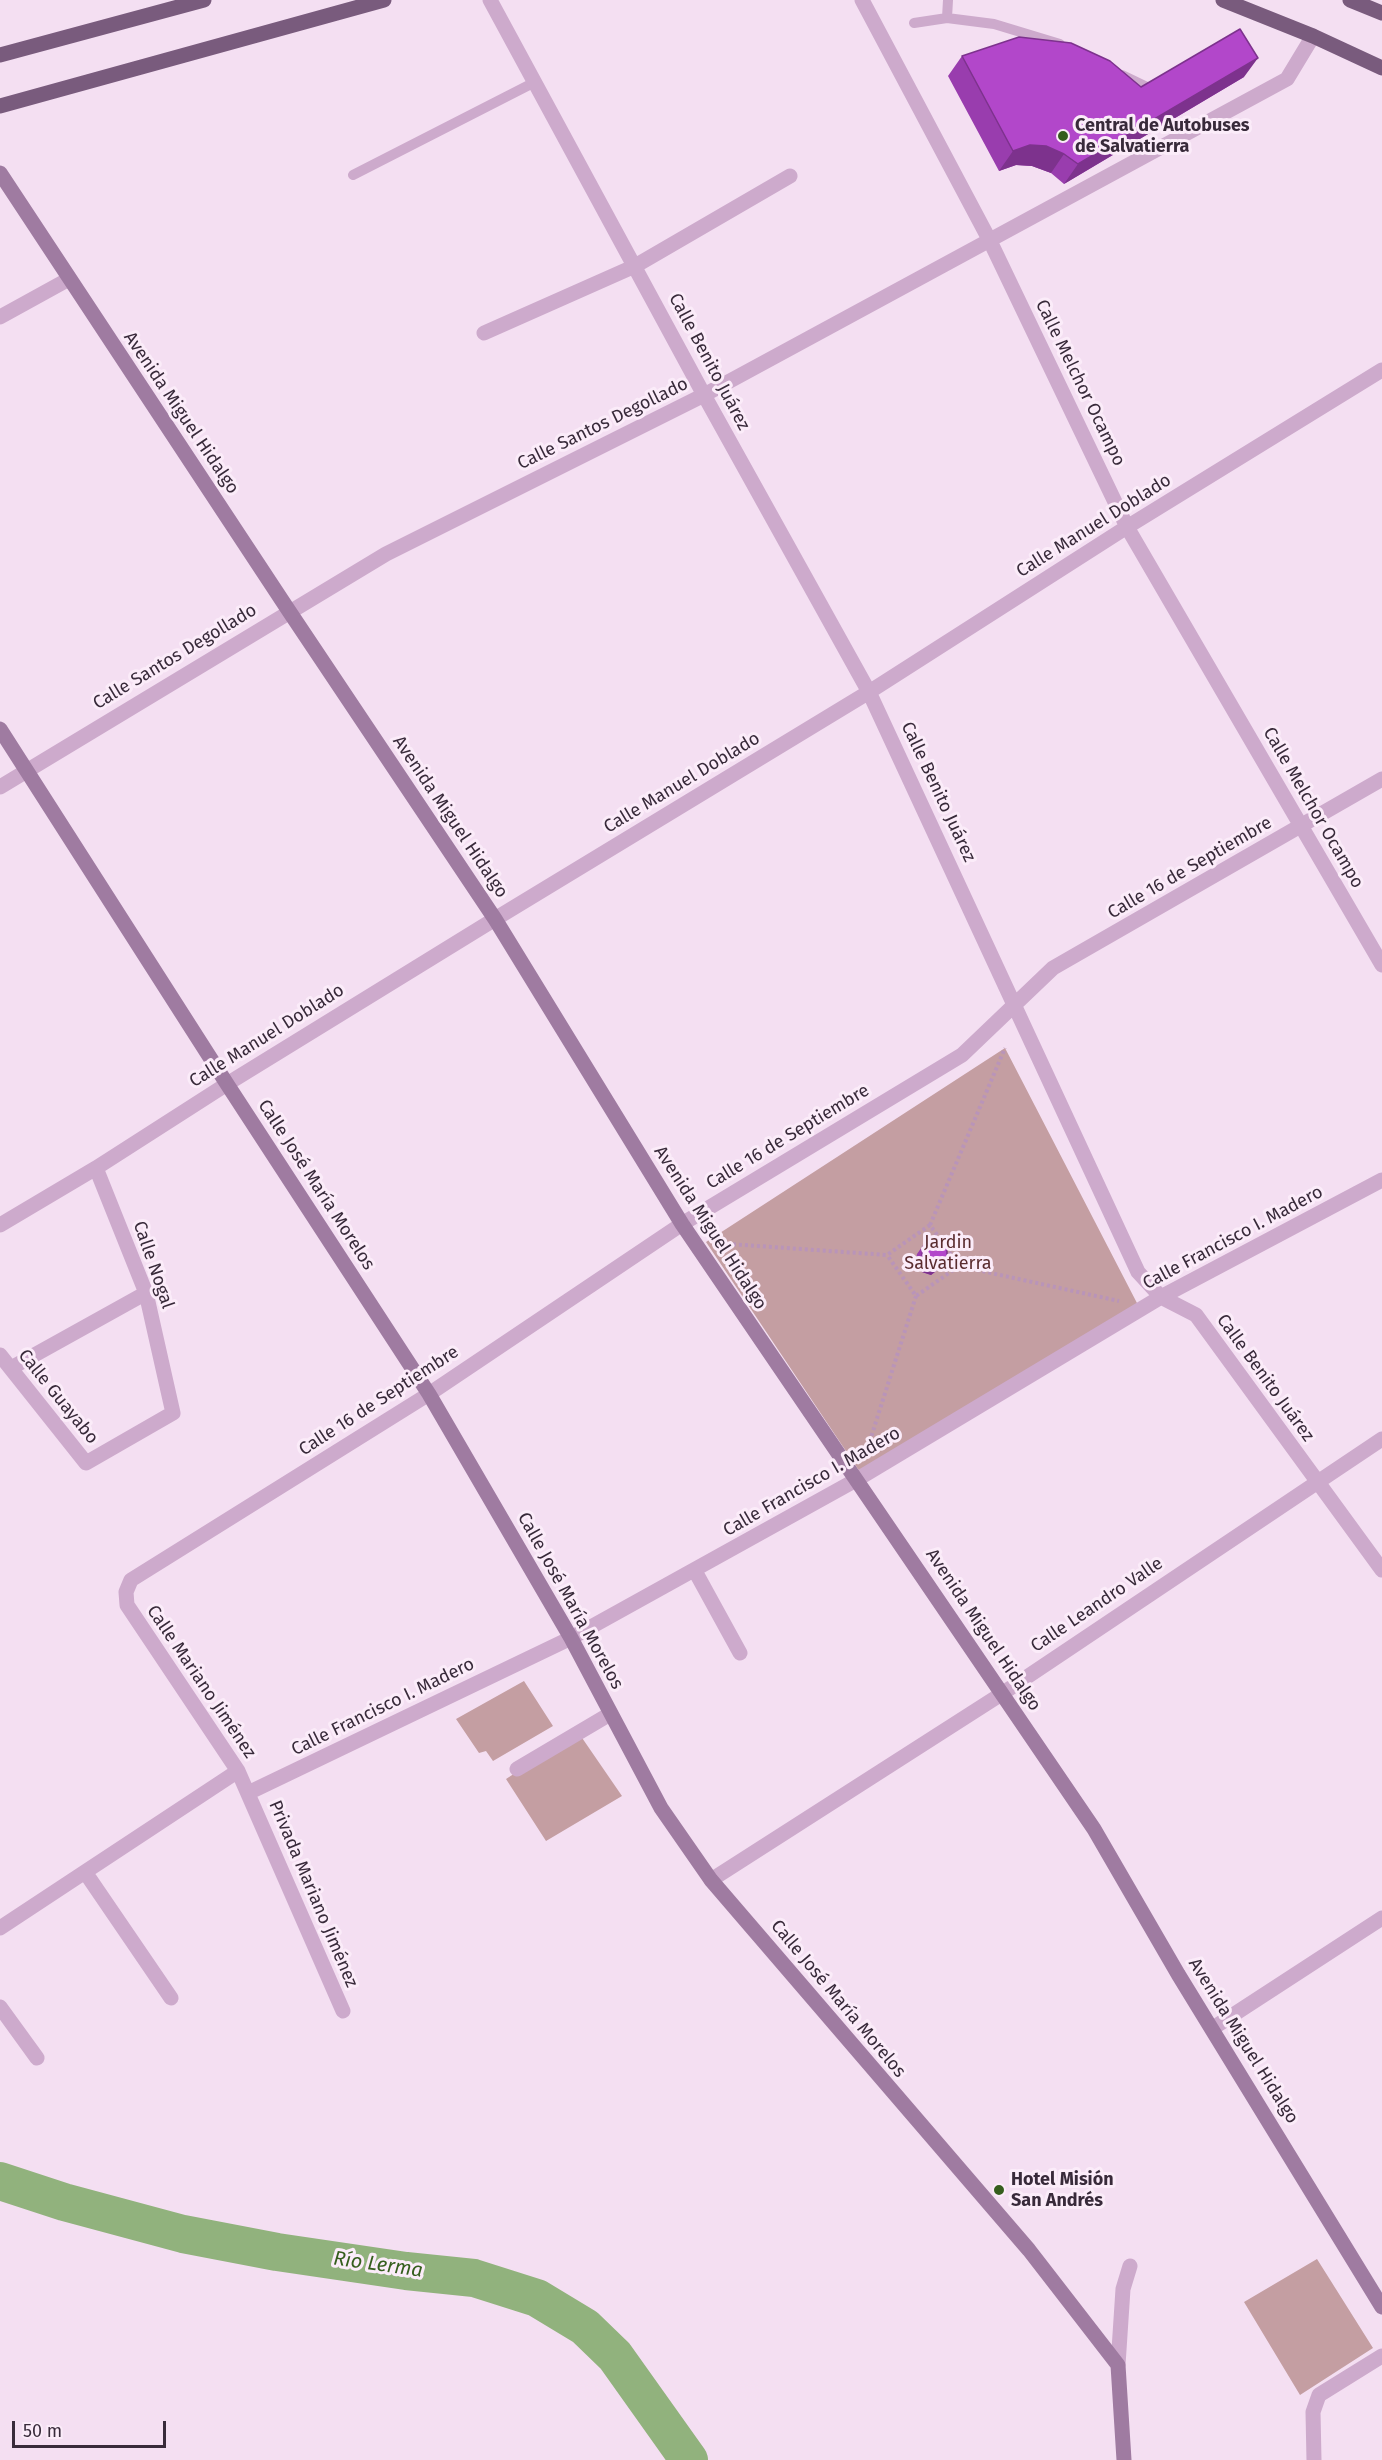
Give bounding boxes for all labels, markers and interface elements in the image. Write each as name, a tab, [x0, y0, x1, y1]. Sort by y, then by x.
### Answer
place label: Central de Autobuses de Salvatierra	[1075, 115, 1250, 158]
marker: Central de Autobuses de Salvatierra	[1056, 129, 1070, 143]
street label: Calle Benito Juárez	[664, 290, 754, 434]
street label: Calle Melchor Ocampo	[1030, 296, 1130, 470]
street label: Avenida Miguel Hidalgo	[119, 328, 243, 498]
street label: Calle Santos Degollado	[514, 373, 692, 475]
street label: Calle Manuel Doblado	[1013, 470, 1175, 582]
street label: Calle Santos Degollado	[89, 600, 261, 714]
street label: Calle Benito Juárez	[896, 718, 980, 866]
street label: Calle Melchor Ocampo	[1258, 724, 1368, 892]
street label: Calle Manuel Doblado	[600, 728, 764, 838]
street label: Avenida Miguel Hidalgo	[388, 732, 512, 902]
street label: Calle 16 de Septiembre	[1104, 812, 1276, 924]
street label: Calle Manuel Doblado	[186, 980, 348, 1092]
street label: Calle 16 de Septiembre	[703, 1080, 873, 1194]
street label: Calle José María Morelos	[253, 1096, 379, 1274]
street label: Avenida Miguel Hidalgo	[649, 1142, 771, 1314]
street label: Calle Francisco I. Madero	[1139, 1181, 1327, 1295]
street label: Calle Nogal	[128, 1218, 178, 1312]
park label: Jardin Salvatierra	[904, 1232, 992, 1274]
street label: Calle Benito Juárez	[1212, 1310, 1318, 1446]
street label: Calle 16 de Septiembre	[295, 1341, 463, 1461]
street label: Calle Guayabo	[13, 1345, 103, 1449]
street label: Calle Francisco I. Madero	[720, 1422, 904, 1542]
street label: Calle José María Morelos	[512, 1509, 628, 1693]
street label: Avenida Miguel Hidalgo	[921, 1545, 1045, 1715]
street label: Calle Leandro Valle	[1027, 1553, 1167, 1657]
street label: Calle Mariano Jiménez	[142, 1601, 260, 1763]
street label: Calle Francisco I. Madero	[288, 1653, 478, 1761]
street label: Privada Mariano Jiménez	[264, 1797, 362, 1991]
street label: Calle José María Morelos	[766, 1916, 910, 2082]
street label: Avenida Miguel Hidalgo	[1183, 1954, 1303, 2128]
place label: Hotel Misión San Andrés	[1011, 2169, 1114, 2212]
marker: Hotel Misión San Andrés	[992, 2183, 1006, 2197]
water label: Río Lerma	[332, 2247, 424, 2283]
scale bar	[15, 2409, 170, 2447]
text: 50 m	[23, 2420, 62, 2442]

